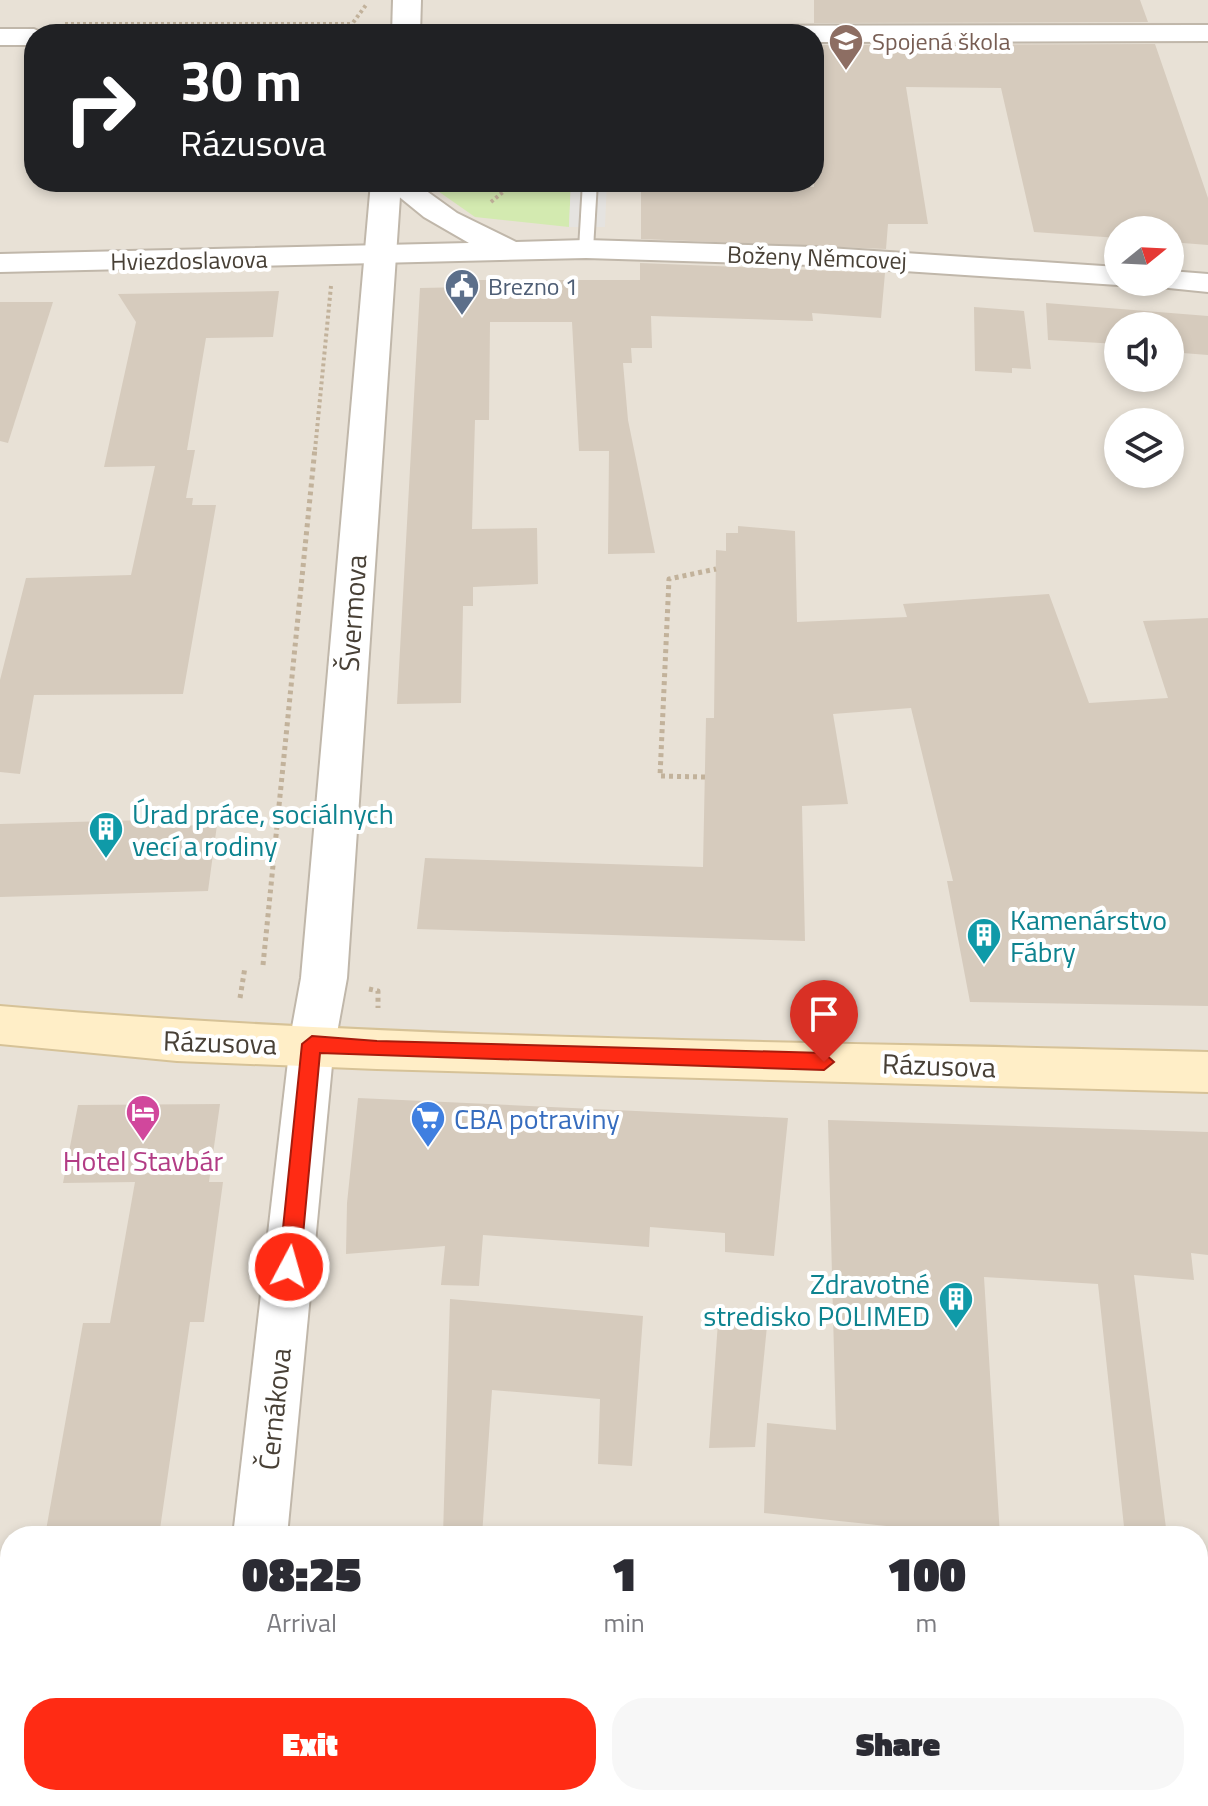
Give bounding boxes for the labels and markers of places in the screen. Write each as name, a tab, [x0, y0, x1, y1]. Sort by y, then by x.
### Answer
school or university icon: Spojená škola	[827, 22, 865, 72]
place label: Spojená škola	[872, 23, 1010, 59]
public building icon: Brezno 1	[443, 267, 481, 317]
place label: Brezno 1	[488, 268, 578, 304]
place label: Úrad práce, sociálnych vecí a rodiny	[132, 792, 394, 867]
building icon: Úrad práce, sociálnych vecí a rodiny	[87, 810, 125, 860]
place label: Kamenárstvo Fábry	[1010, 898, 1167, 973]
building icon: Kamenárstvo Fábry	[965, 916, 1003, 966]
pin	[790, 980, 858, 1062]
hotel icon: Hotel Stavbár	[124, 1093, 162, 1143]
place label: CBA potraviny	[454, 1097, 620, 1140]
supermarket icon: CBA potraviny	[409, 1099, 447, 1149]
place label: Hotel Stavbár	[63, 1139, 224, 1182]
place label: Zdravotné stredisko POLIMED	[703, 1262, 930, 1337]
building icon: Zdravotné stredisko POLIMED	[937, 1280, 975, 1330]

